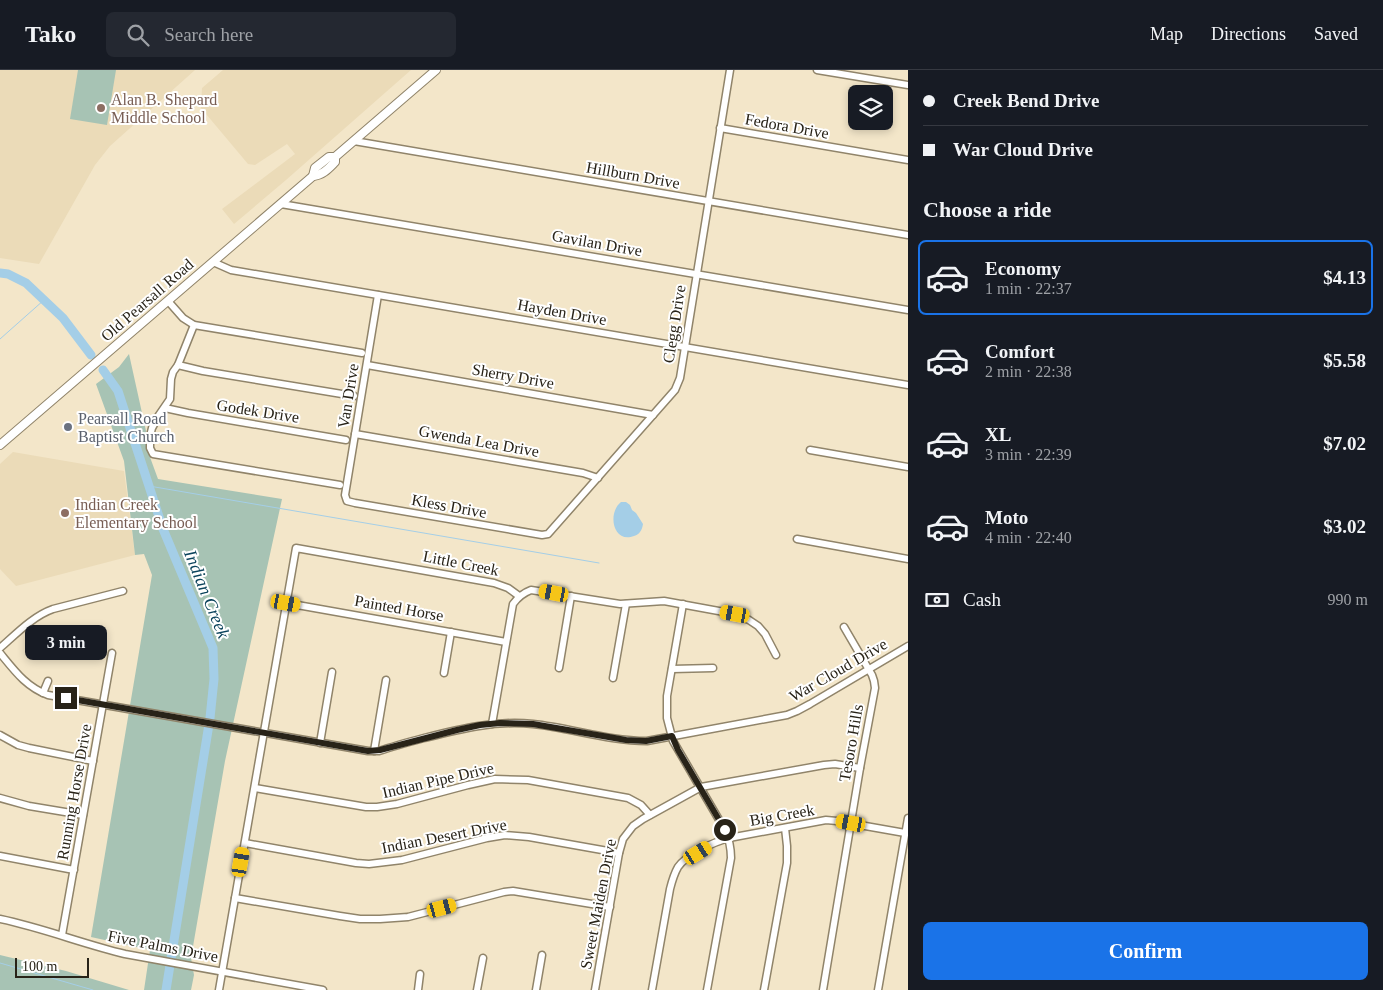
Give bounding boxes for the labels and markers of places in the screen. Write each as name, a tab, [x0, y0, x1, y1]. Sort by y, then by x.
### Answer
place label: Alan B. Shepard Middle School	[111, 91, 217, 126]
marker: Alan B. Shepard Middle School	[95, 102, 107, 114]
place label: Pearsall Road Baptist Church	[78, 410, 174, 446]
marker: Pearsall Road Baptist Church	[62, 421, 74, 433]
place label: Indian Creek Elementary School	[75, 496, 198, 532]
marker: Indian Creek Elementary School	[59, 507, 71, 519]

